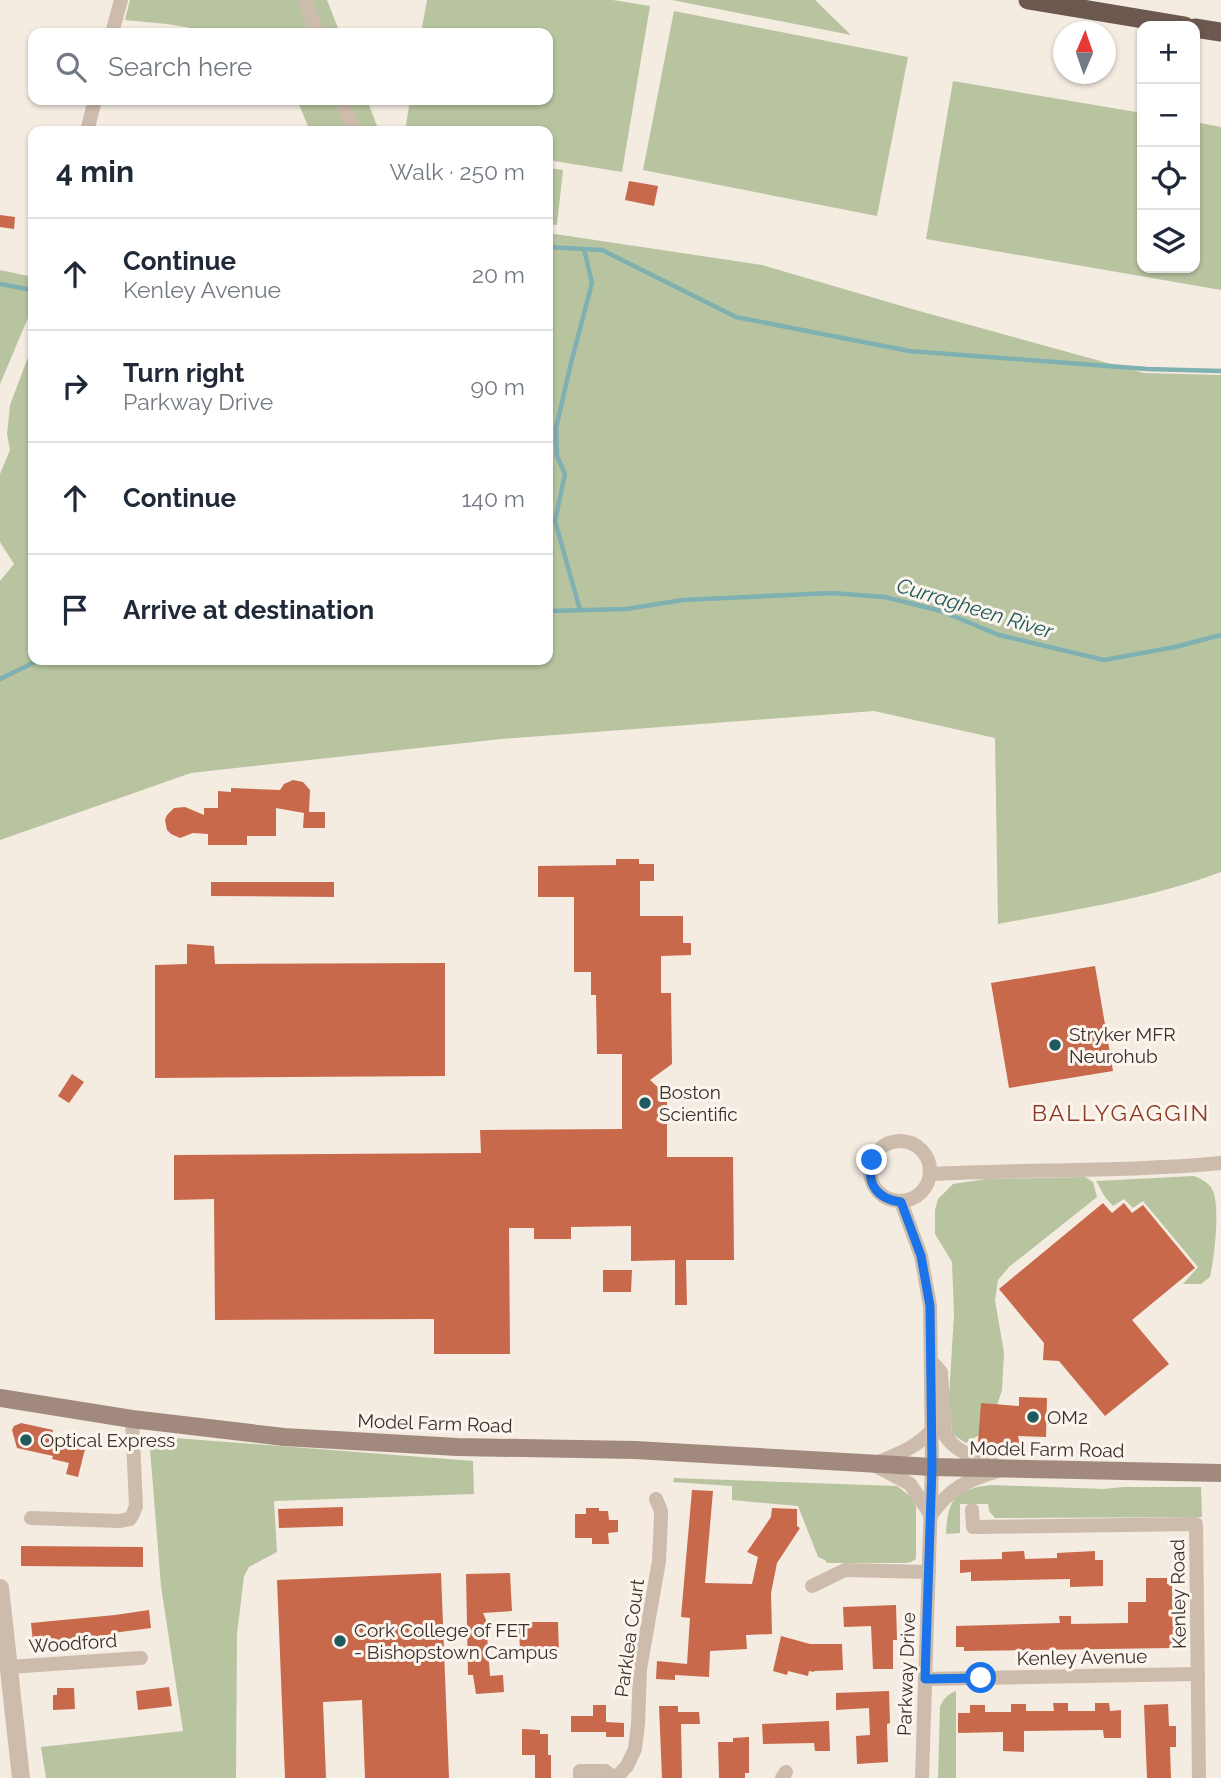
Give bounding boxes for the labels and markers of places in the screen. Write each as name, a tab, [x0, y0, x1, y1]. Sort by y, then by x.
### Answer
place label: Stryker MFR Neurohub	[1069, 1023, 1176, 1067]
marker: Stryker MFR Neurohub	[1047, 1037, 1063, 1053]
place label: Boston Scientific	[659, 1081, 738, 1125]
marker: Boston Scientific	[637, 1095, 653, 1111]
place label: OM2	[1047, 1406, 1088, 1428]
marker: OM2	[1025, 1409, 1041, 1425]
place label: Optical Express	[40, 1429, 175, 1451]
marker: Optical Express	[18, 1432, 34, 1448]
place label: Cork College of FET - Bishopstown Campus	[354, 1619, 558, 1663]
marker: Cork College of FET - Bishopstown Campus	[332, 1633, 348, 1649]

